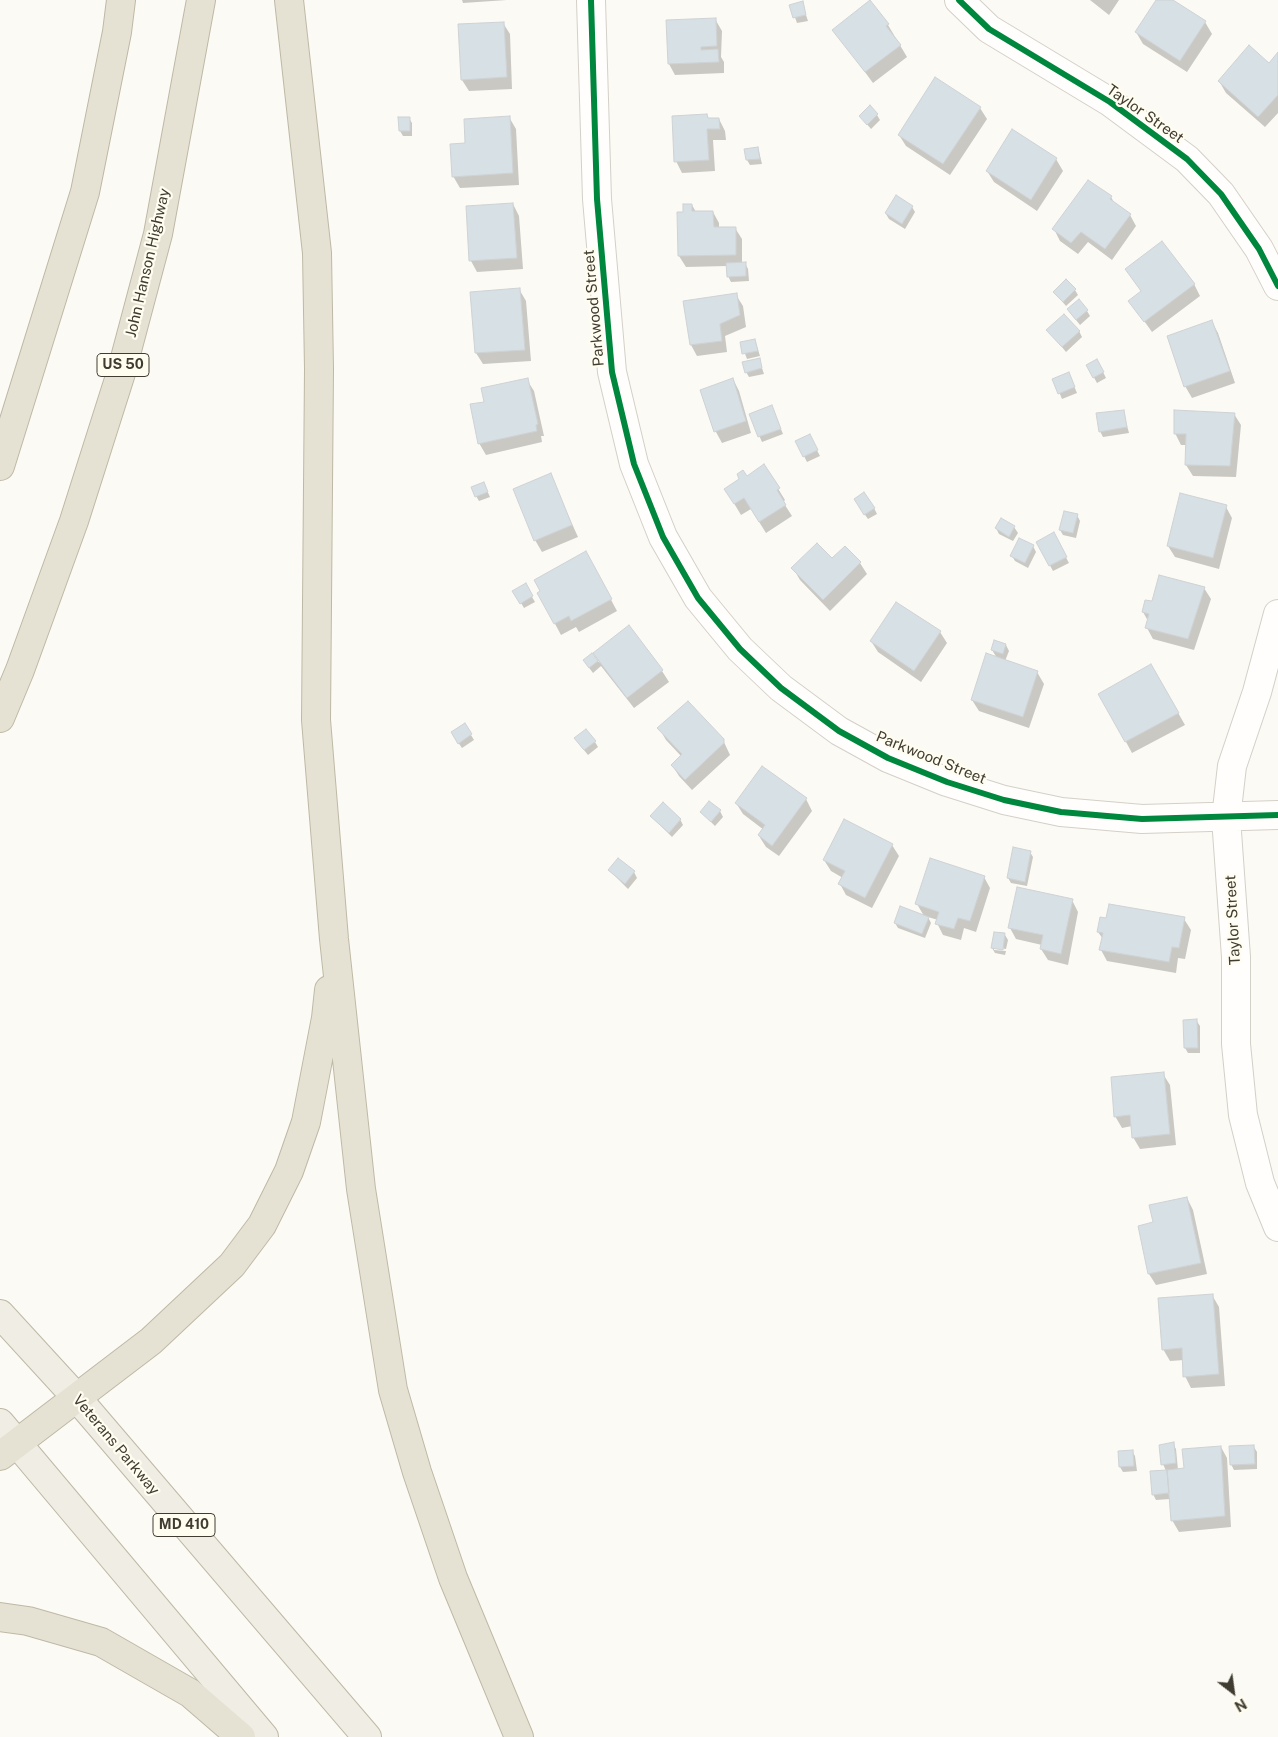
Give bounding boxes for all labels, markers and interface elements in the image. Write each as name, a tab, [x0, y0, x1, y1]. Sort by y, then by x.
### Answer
street label: Taylor Street	[1103, 81, 1187, 147]
street label: John Hanson Highway	[122, 187, 174, 339]
street label: Parkwood Street	[580, 249, 608, 367]
road number: US 50	[97, 354, 149, 376]
street label: Parkwood Street	[873, 728, 989, 788]
street label: Taylor Street	[1222, 875, 1244, 965]
street label: Veterans Parkway	[69, 1391, 163, 1499]
road number: MD 410	[153, 1514, 215, 1536]
north arrow	[1208, 1667, 1258, 1717]
text: N	[1232, 1695, 1249, 1715]

